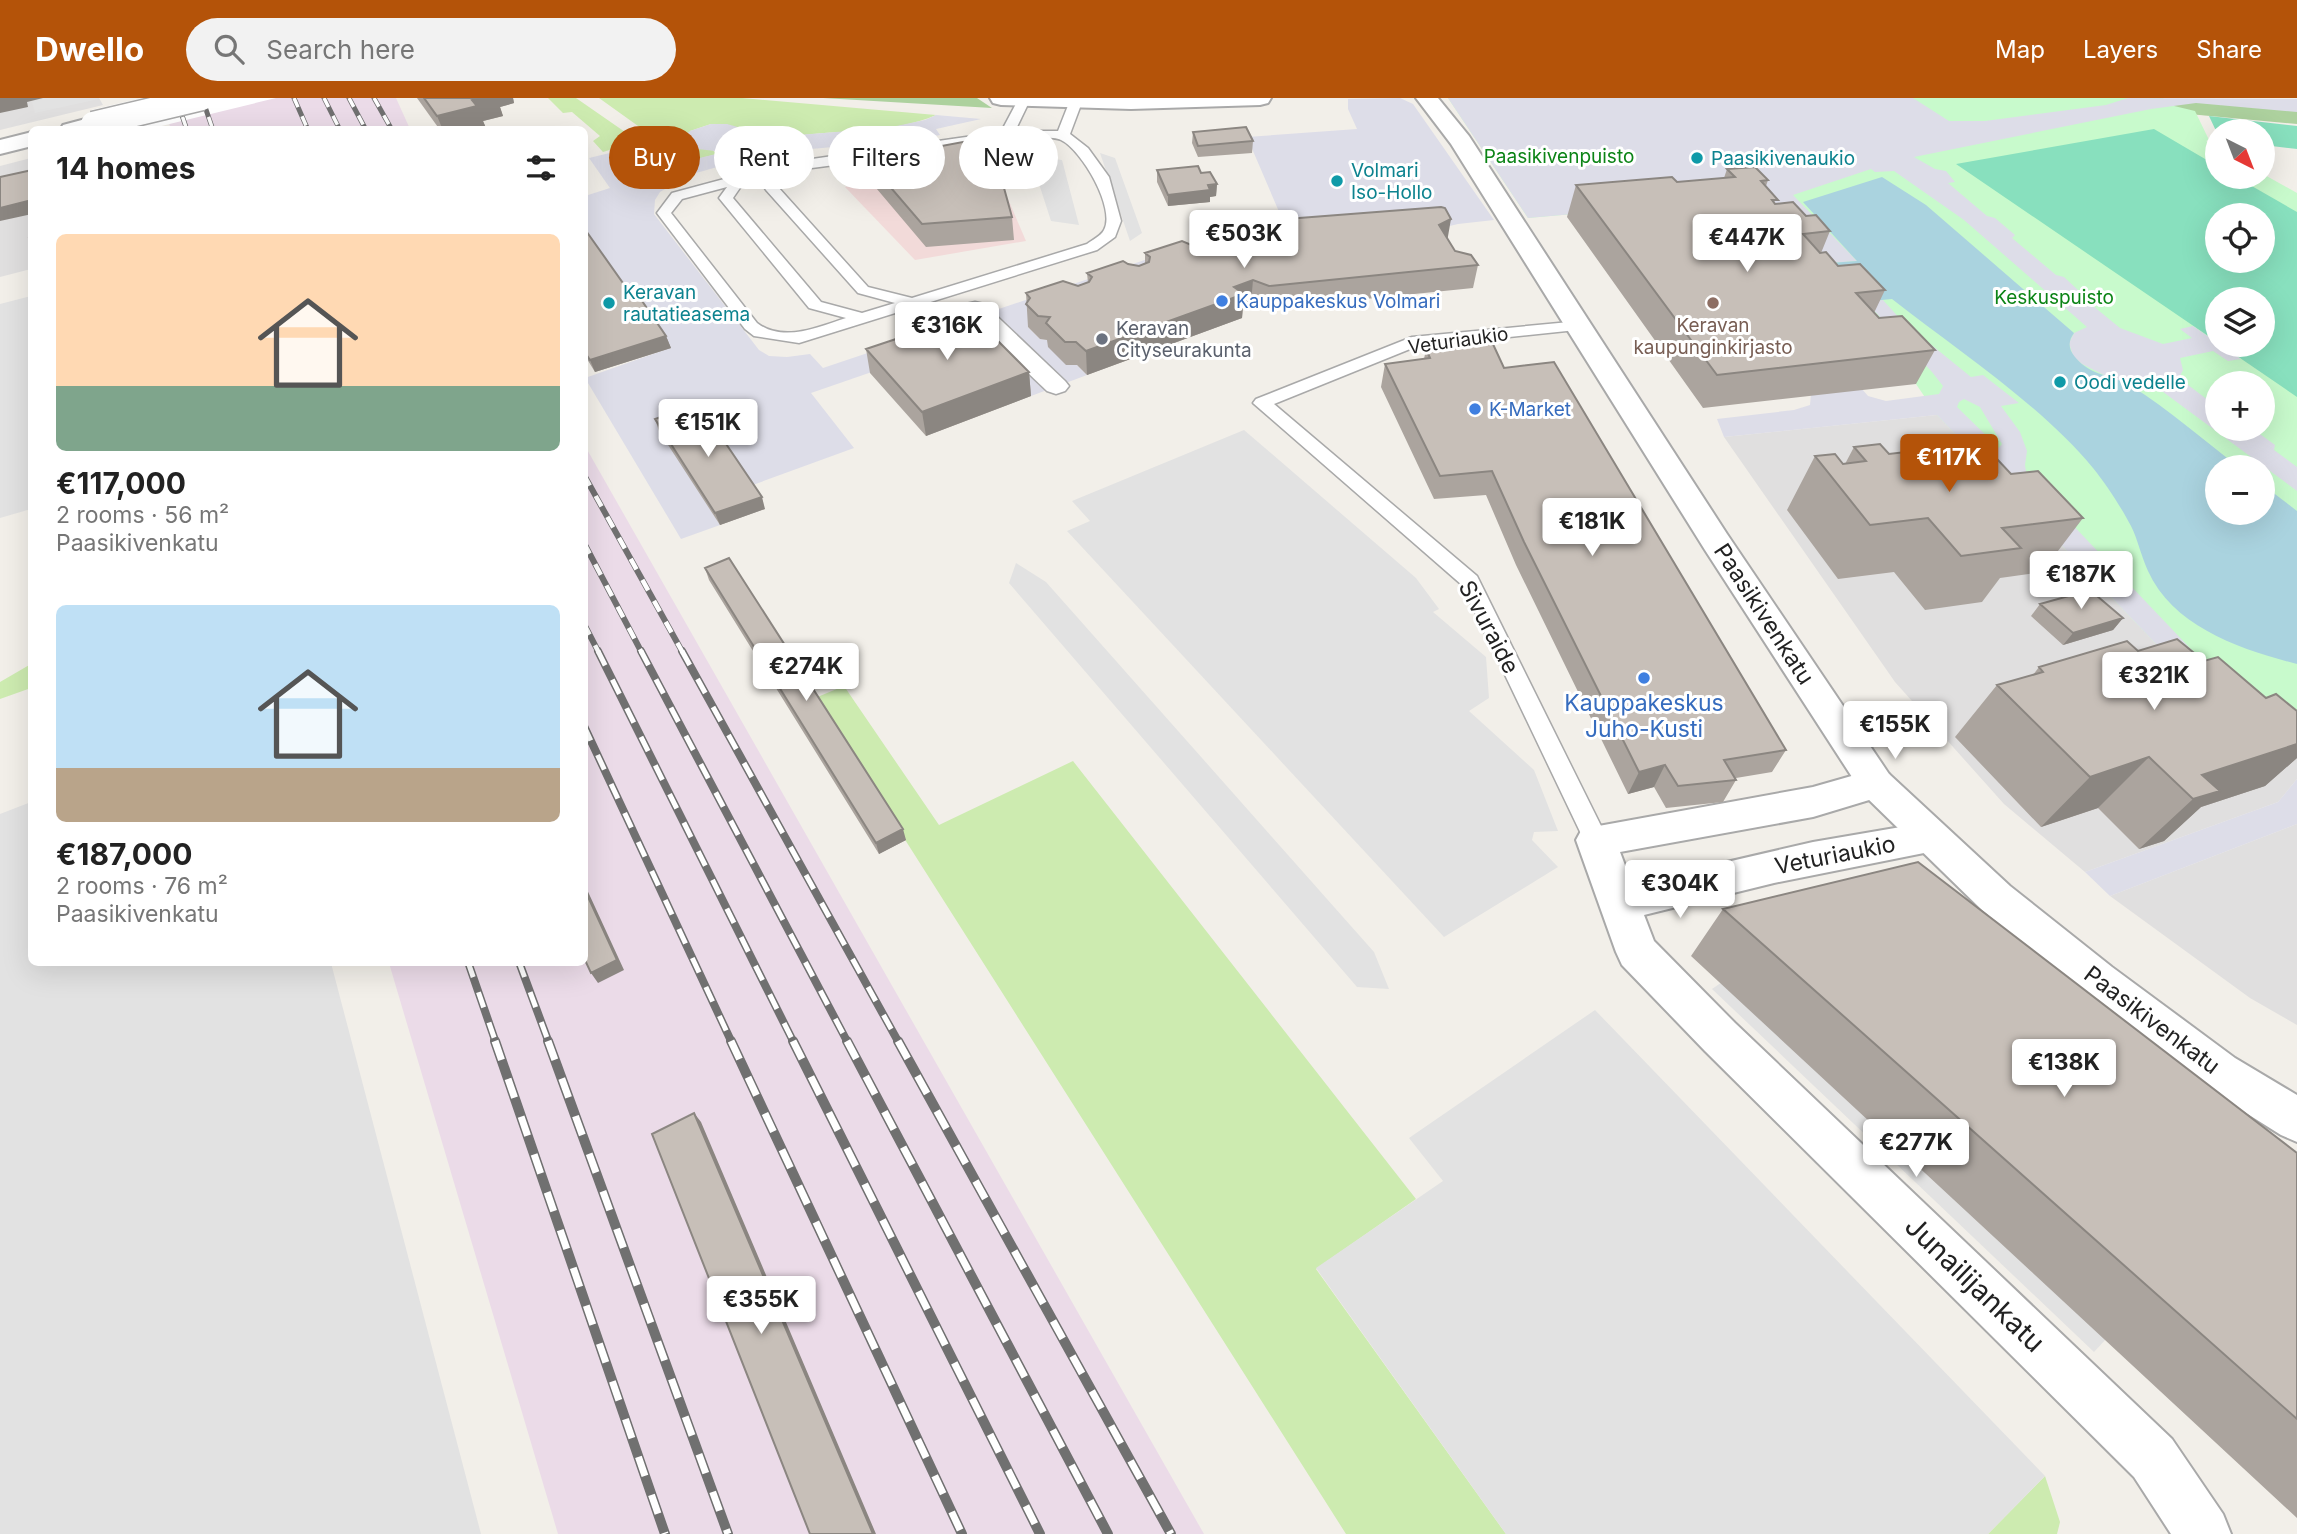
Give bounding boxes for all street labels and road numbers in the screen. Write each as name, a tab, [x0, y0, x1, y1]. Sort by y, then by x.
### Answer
street label: Veturiaukio	[1406, 322, 1510, 359]
street label: Paasikivenkatu	[1708, 538, 1820, 690]
street label: Sivuraide	[1453, 576, 1525, 678]
street label: Veturiaukio	[1772, 830, 1898, 880]
street label: Paasikivenkatu	[2079, 960, 2225, 1080]
street label: Junailijankatu	[1898, 1209, 2052, 1359]

